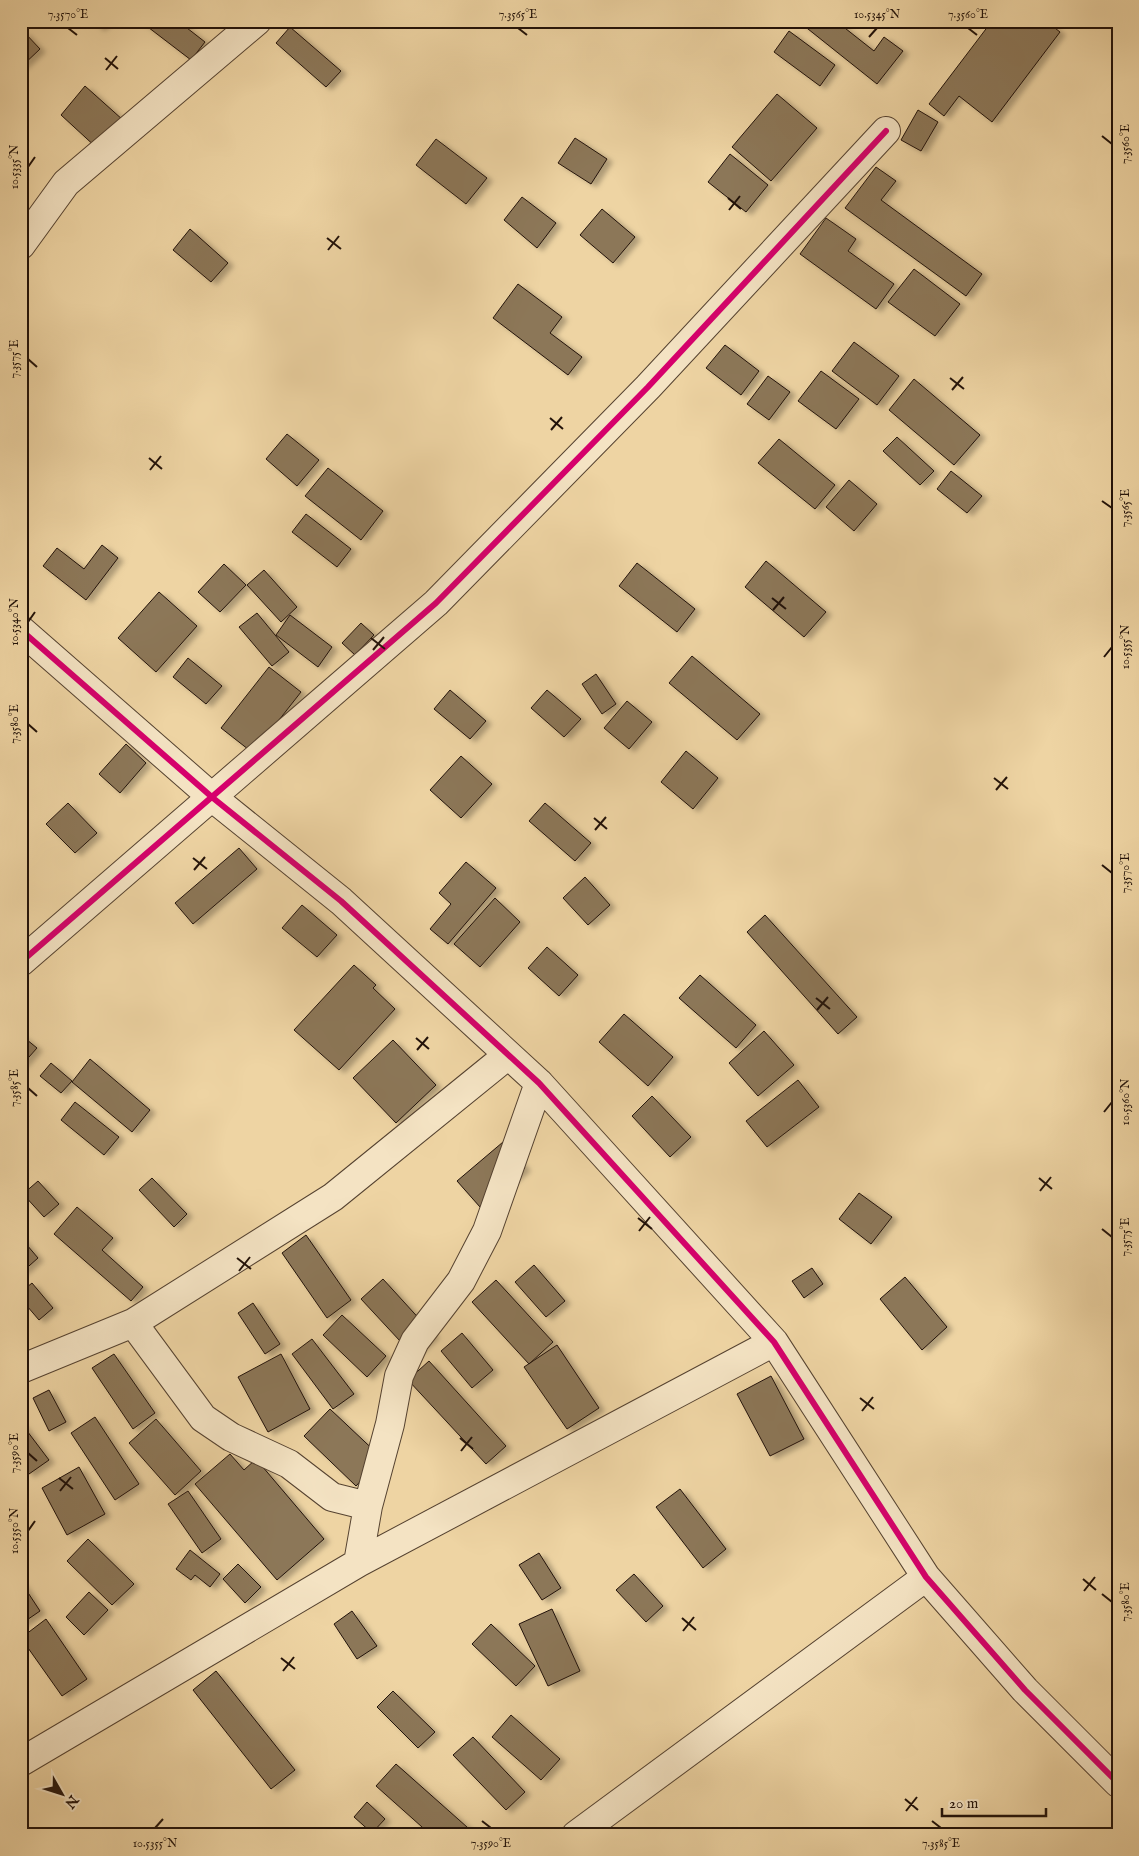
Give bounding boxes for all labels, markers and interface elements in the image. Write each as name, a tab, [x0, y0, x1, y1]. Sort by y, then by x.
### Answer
text: 7.3570°E	[48, 7, 88, 22]
text: 7.3565°E	[499, 7, 537, 22]
text: 10.5345°N	[854, 7, 901, 22]
text: 7.3560°E	[948, 7, 988, 22]
text: 7.3560°E	[1118, 124, 1133, 164]
text: 10.5335°N	[7, 144, 22, 189]
text: 7.3575°E	[7, 339, 22, 379]
text: 7.3565°E	[1118, 489, 1133, 527]
text: 10.5340°N	[7, 598, 22, 646]
text: 10.5355°N	[1118, 624, 1133, 669]
text: 7.3580°E	[7, 704, 22, 744]
text: 7.3570°E	[1118, 853, 1133, 893]
text: 7.3585°E	[7, 1069, 22, 1107]
text: 10.5360°N	[1118, 1078, 1133, 1125]
text: 7.3575°E	[1118, 1217, 1133, 1257]
text: 7.3590°E	[7, 1433, 22, 1473]
text: 10.5350°N	[7, 1507, 22, 1554]
text: 7.3580°E	[1118, 1582, 1133, 1622]
north arrow	[38, 1768, 88, 1818]
scale bar	[942, 1786, 1045, 1818]
text: N	[61, 1790, 83, 1812]
text: 20 m	[949, 1794, 979, 1813]
text: 10.5355°N	[133, 1836, 178, 1851]
text: 7.3590°E	[471, 1836, 511, 1851]
text: 7.3585°E	[922, 1836, 960, 1851]

